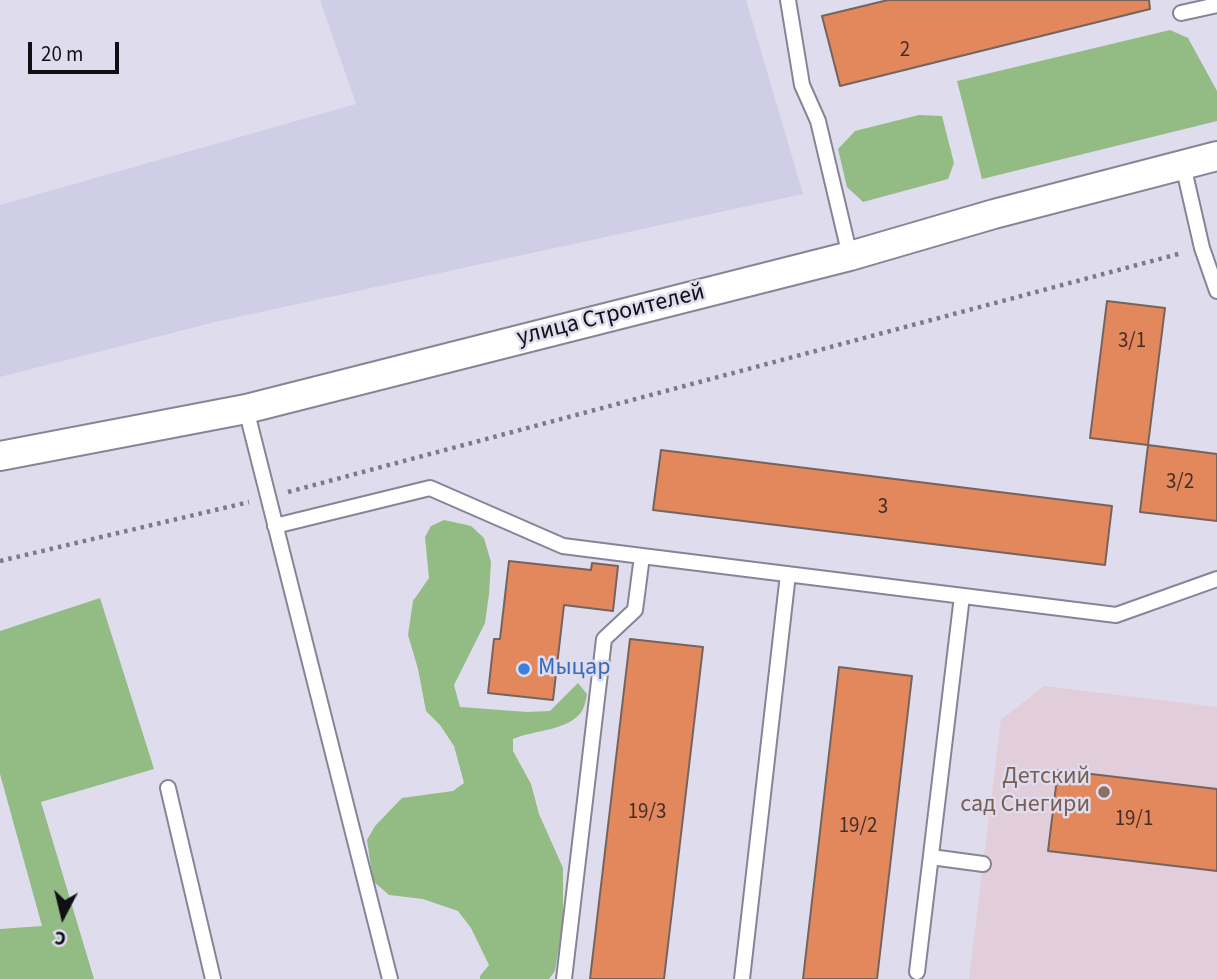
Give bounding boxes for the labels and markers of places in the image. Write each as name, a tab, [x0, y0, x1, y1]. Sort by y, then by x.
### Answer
place label: Мыцар	[538, 655, 611, 683]
marker: Мыцар	[516, 661, 532, 677]
place label: Детский сад Снегири	[960, 764, 1090, 820]
marker: Детский сад Снегири	[1096, 784, 1112, 800]

